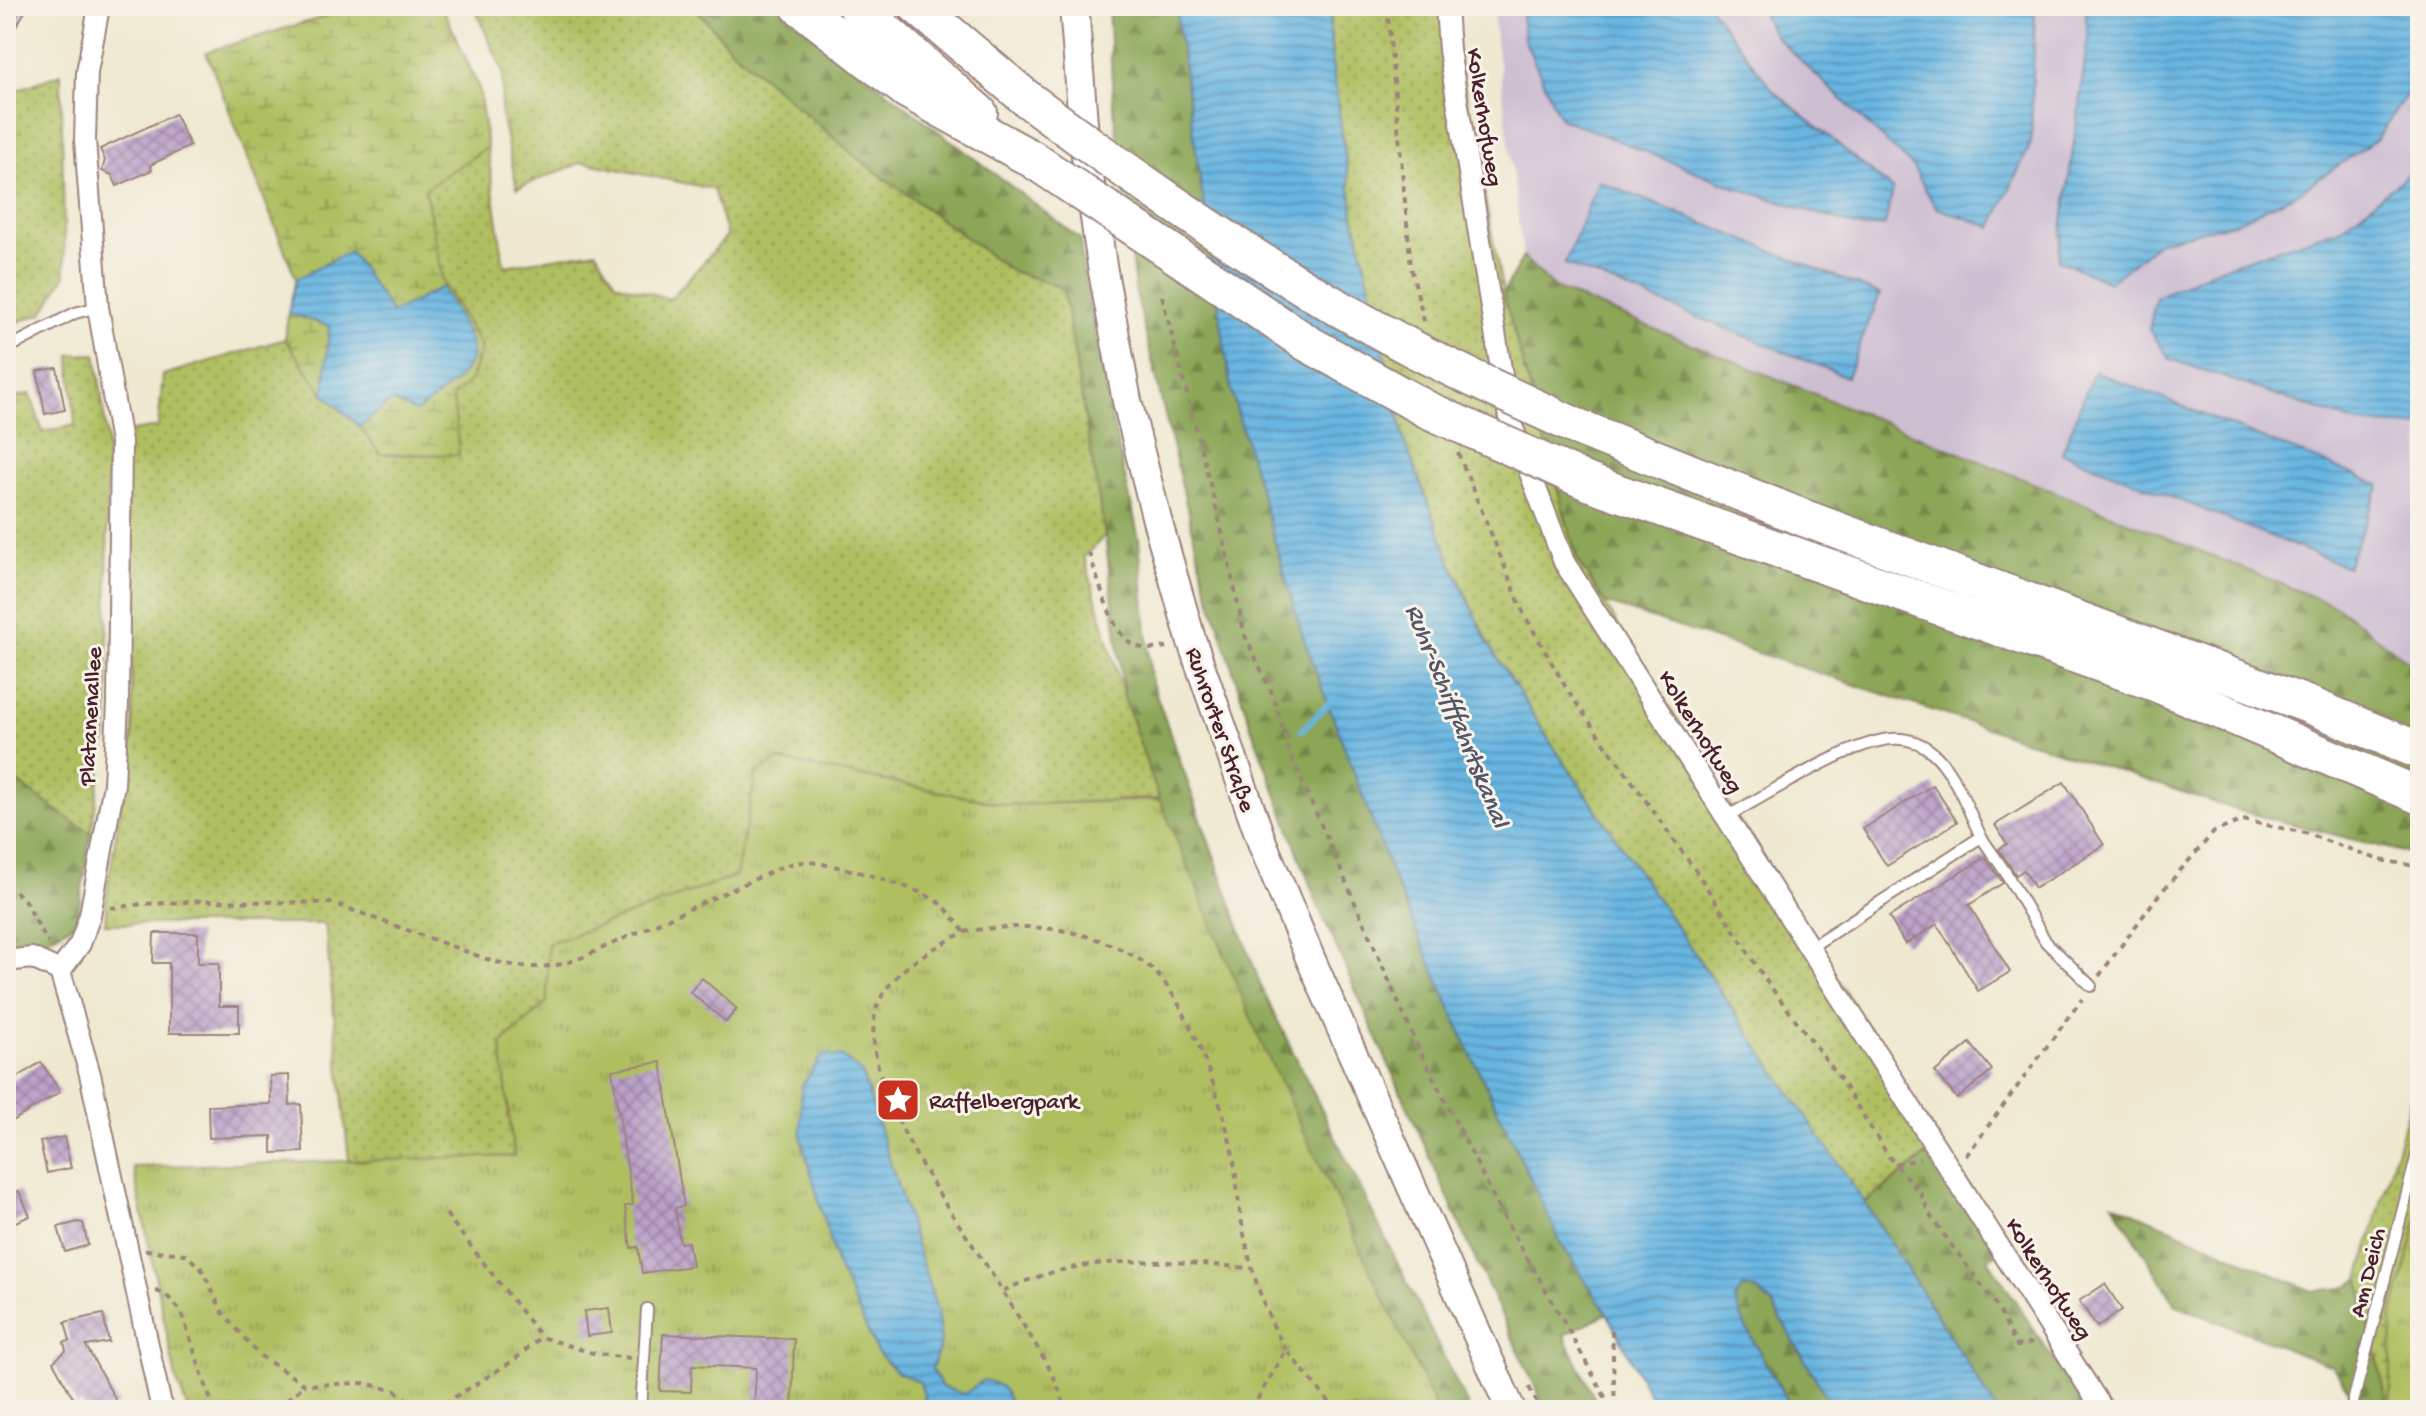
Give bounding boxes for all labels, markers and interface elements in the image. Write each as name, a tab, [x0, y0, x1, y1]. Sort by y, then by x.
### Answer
street label: Kolkerhofweg	[1457, 46, 1508, 189]
water label: Ruhr-Schifffahrtskanal	[1396, 601, 1514, 834]
street label: Ruhrorter Straße	[1177, 644, 1261, 817]
street label: Platanenallee	[74, 645, 111, 787]
street label: Kolkerhofweg	[1650, 666, 1748, 800]
place icon: Raffelbergpark	[874, 1076, 922, 1124]
place label: Raffelbergpark	[929, 1089, 1081, 1118]
street label: Kolkerhofweg	[1997, 1213, 2097, 1346]
street label: Am Deich	[2344, 1225, 2395, 1321]

